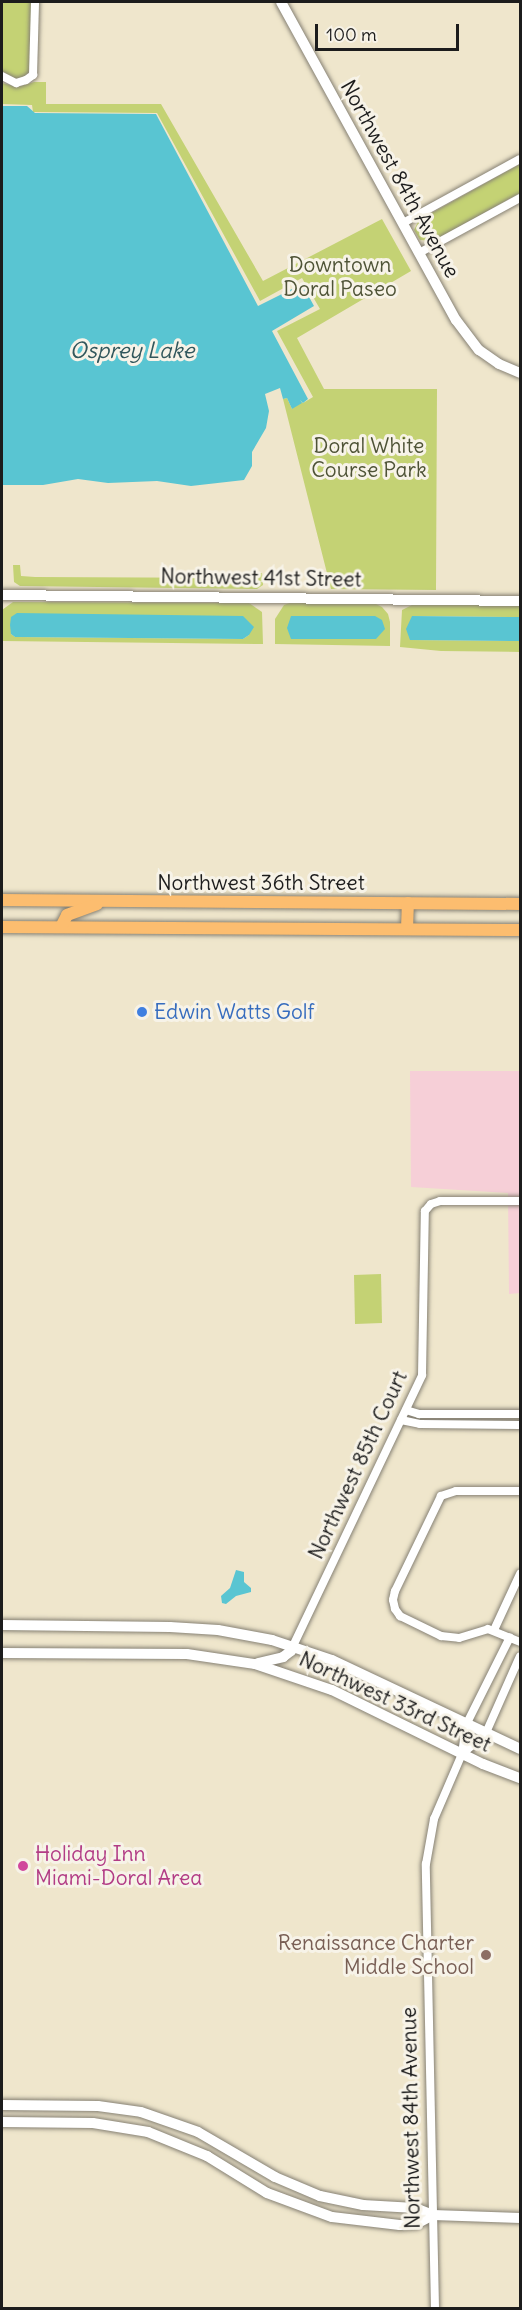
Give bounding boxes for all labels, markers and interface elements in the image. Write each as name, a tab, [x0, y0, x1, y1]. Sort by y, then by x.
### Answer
scale bar	[318, 12, 462, 50]
text: 100 m	[326, 23, 377, 46]
street label: Northwest 84th Avenue	[335, 76, 465, 282]
park label: Downtown Doral Paseo	[283, 252, 397, 302]
water label: Osprey Lake	[70, 338, 194, 364]
park label: Doral White Course Park	[311, 433, 427, 483]
street label: Northwest 41st Street	[160, 564, 362, 592]
street label: Northwest 36th Street	[157, 870, 365, 896]
place label: Edwin Watts Golf	[154, 999, 314, 1025]
marker: Edwin Watts Golf	[135, 1005, 149, 1019]
street label: Northwest 85th Court	[303, 1367, 413, 1563]
street label: Northwest 33rd Street	[295, 1646, 495, 1758]
place label: Holiday Inn Miami-Doral Area	[35, 1841, 202, 1891]
marker: Holiday Inn Miami-Doral Area	[16, 1859, 30, 1873]
place label: Renaissance Charter Middle School	[278, 1930, 474, 1980]
marker: Renaissance Charter Middle School	[479, 1948, 493, 1962]
street label: Northwest 84th Avenue	[396, 2007, 426, 2229]

